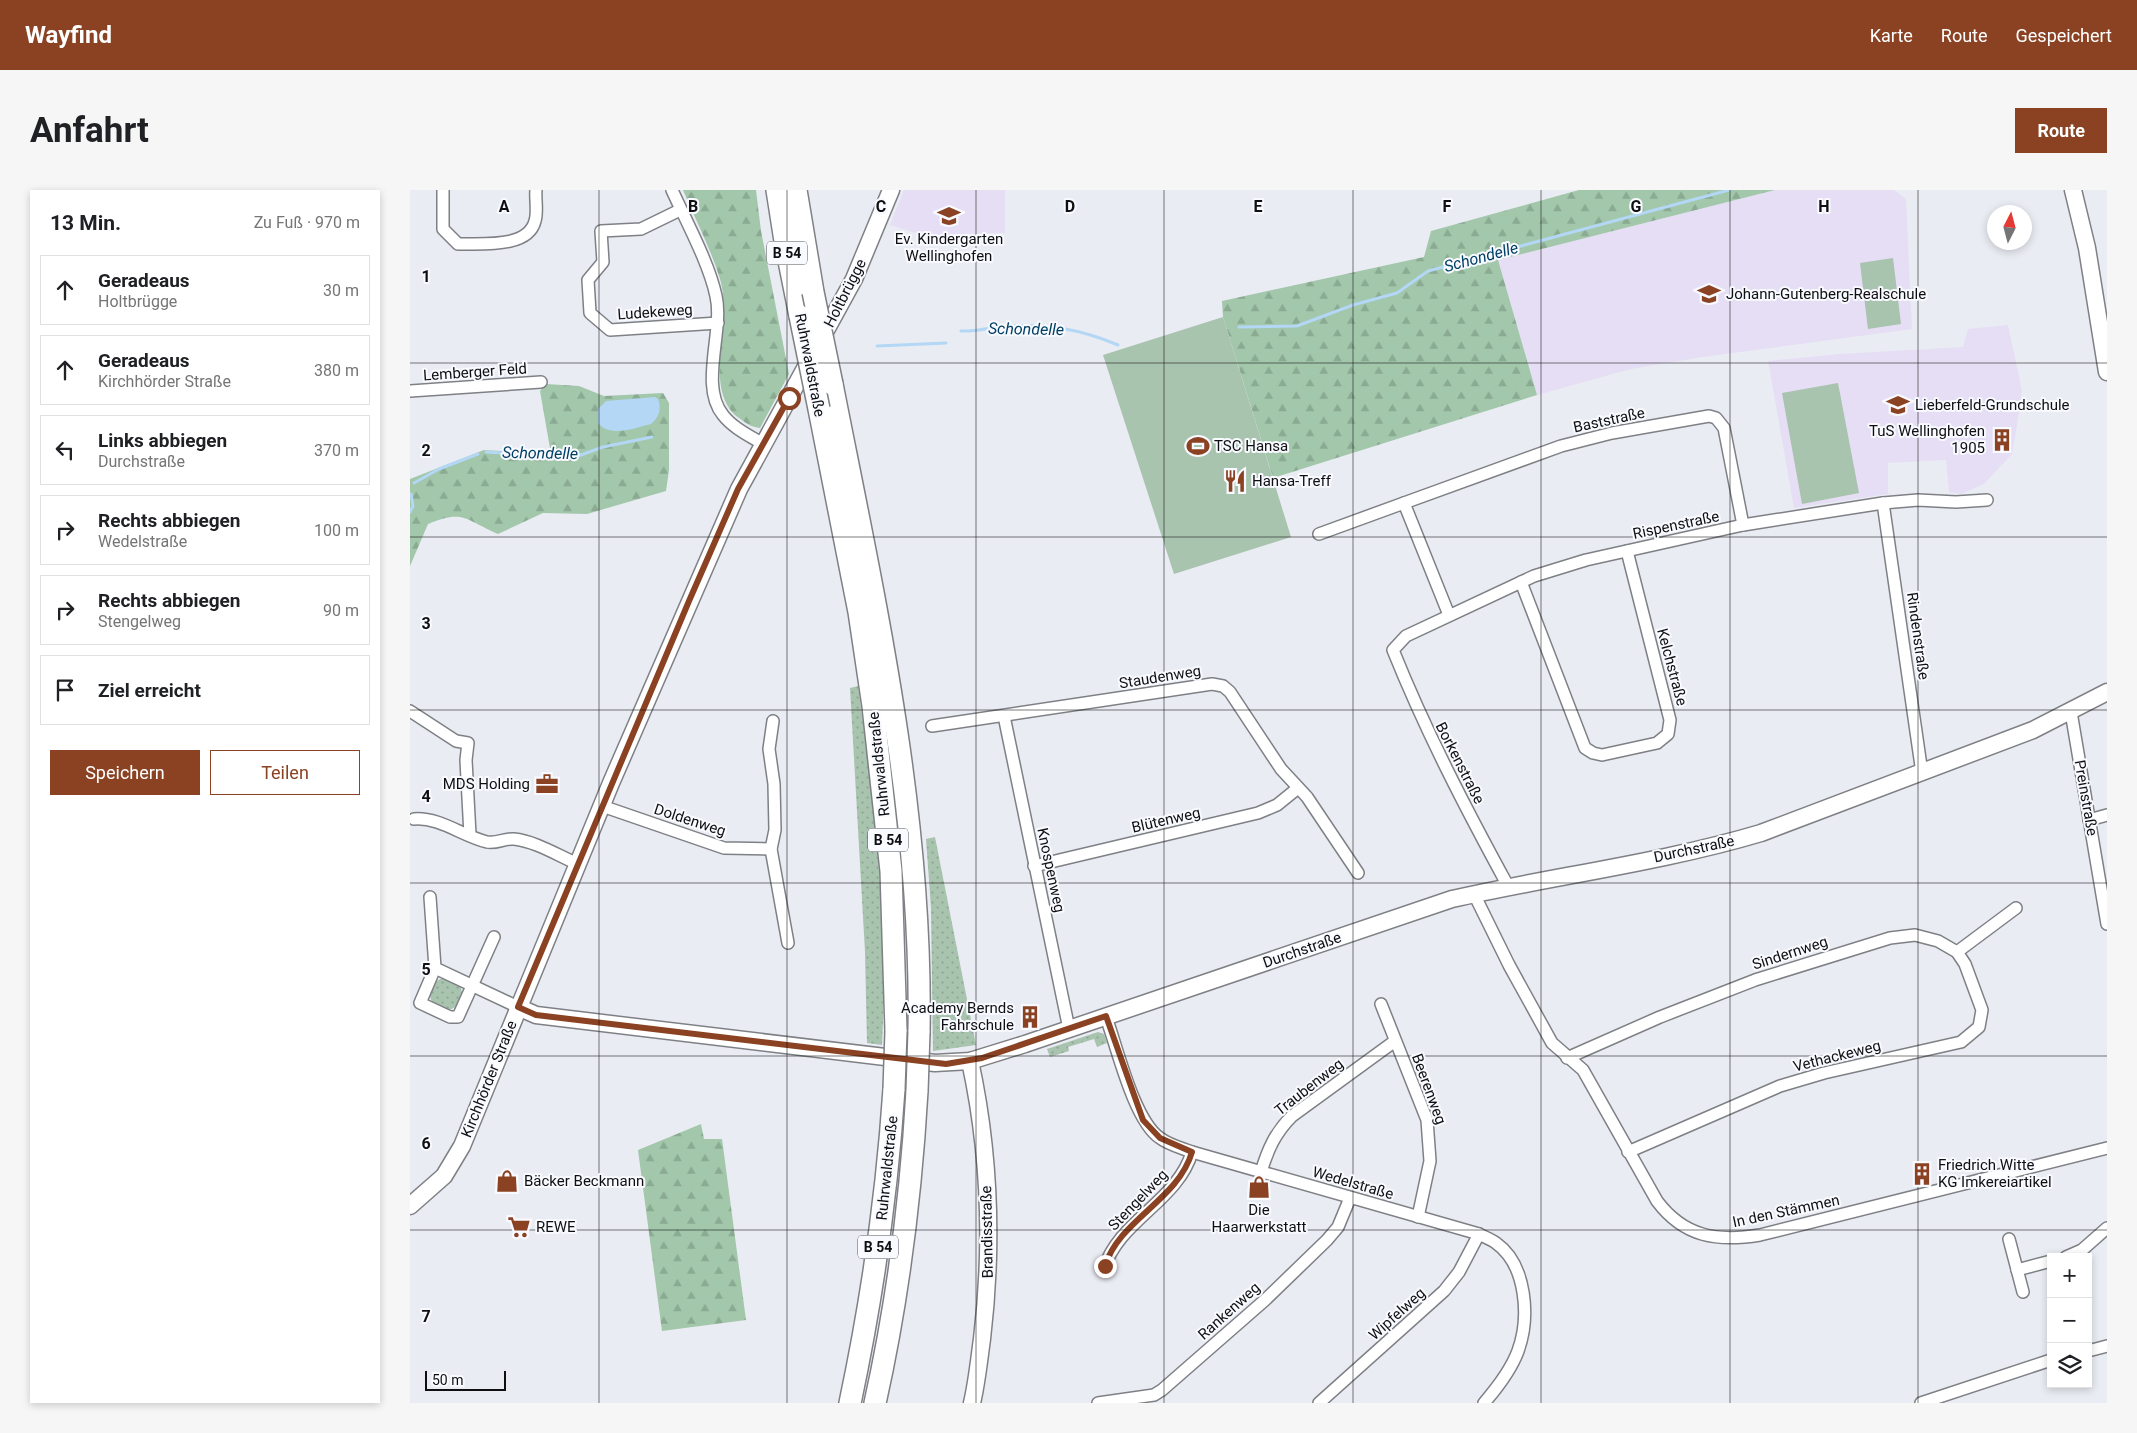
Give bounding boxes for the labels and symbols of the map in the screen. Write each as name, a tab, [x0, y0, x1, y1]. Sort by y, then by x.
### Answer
text: A	[499, 197, 510, 216]
text: B	[688, 197, 698, 216]
text: C	[876, 197, 886, 216]
text: D	[1065, 197, 1075, 216]
text: E	[1254, 197, 1263, 216]
text: F	[1443, 197, 1452, 216]
text: G	[1631, 197, 1642, 216]
text: H	[1818, 197, 1830, 216]
school or university icon: Ev. Kindergarten Wellinghofen	[936, 203, 962, 229]
north arrow	[1987, 205, 2032, 250]
place label: Ev. Kindergarten Wellinghofen	[895, 230, 1003, 265]
water label: Schondelle	[1442, 238, 1520, 276]
road number: B 54	[767, 242, 807, 264]
street label: Holtbrügge	[820, 256, 870, 330]
text: 1	[421, 267, 431, 286]
school or university icon: Johann-Gutenberg-Realschule	[1696, 281, 1722, 307]
place label: Johann-Gutenberg-Realschule	[1726, 285, 1926, 303]
street label: Ludekeweg	[617, 300, 693, 324]
street label: Ruhrwaldstraße	[791, 312, 829, 418]
water label: Schondelle	[988, 319, 1064, 339]
street label: Lemberger Feld	[423, 359, 527, 385]
route start	[778, 387, 801, 410]
school or university icon: Lieberfeld-Grundschule	[1885, 392, 1911, 418]
place label: Lieberfeld-Grundschule	[1915, 396, 2070, 414]
street label: Baststraße	[1572, 404, 1646, 436]
place label: TuS Wellinghofen 1905	[1869, 422, 1985, 457]
building icon: TuS Wellinghofen 1905	[1989, 427, 2015, 453]
sports icon: TSC Hansa	[1185, 433, 1211, 459]
place label: TSC Hansa	[1214, 437, 1288, 455]
text: 2	[421, 441, 431, 460]
water label: Schondelle	[502, 443, 578, 463]
restaurant icon: Hansa-Treff	[1222, 468, 1248, 494]
place label: Hansa-Treff	[1252, 472, 1332, 490]
street label: Rispenstraße	[1631, 507, 1721, 543]
street label: Rindenstraße	[1903, 591, 1933, 681]
text: 3	[421, 614, 431, 633]
street label: Kelchstraße	[1653, 626, 1691, 708]
street label: Staudenweg	[1118, 662, 1202, 692]
street label: Ruhrwaldstraße	[865, 711, 893, 817]
street label: Borkenstraße	[1432, 719, 1488, 807]
street label: Preinstraße	[2070, 759, 2102, 837]
office icon: MDS Holding	[534, 771, 560, 797]
place label: MDS Holding	[443, 775, 530, 793]
text: 4	[421, 787, 431, 806]
street label: Doldenweg	[652, 800, 728, 840]
street label: Blütenweg	[1130, 803, 1202, 837]
street label: Knospenweg	[1033, 826, 1069, 914]
road number: B 54	[868, 828, 908, 852]
street label: Durchstraße	[1652, 832, 1736, 866]
street label: Durchstraße	[1260, 928, 1344, 972]
street label: Sindernweg	[1750, 932, 1830, 974]
text: 5	[421, 960, 431, 979]
place label: Academy Bernds Fahrschule	[901, 999, 1014, 1034]
building icon: Academy Bernds Fahrschule	[1017, 1004, 1043, 1030]
street label: Kirchhörder Straße	[457, 1018, 521, 1140]
street label: Vethackeweg	[1791, 1036, 1883, 1076]
street label: Beerenweg	[1408, 1051, 1450, 1127]
street label: Traubenweg	[1271, 1055, 1347, 1119]
street label: Ruhrwaldstraße	[873, 1115, 901, 1221]
text: 6	[421, 1134, 431, 1153]
place label: Friedrich Witte KG Imkereiartikel	[1938, 1156, 2052, 1191]
building icon: Friedrich Witte KG Imkereiartikel	[1909, 1161, 1935, 1187]
street label: Wedelstraße	[1310, 1163, 1396, 1203]
street label: Stengelweg	[1105, 1166, 1171, 1234]
shop icon: Bäcker Beckmann	[494, 1168, 520, 1194]
place label: Bäcker Beckmann	[524, 1172, 644, 1190]
shop icon: Die Haarwerkstatt	[1246, 1174, 1272, 1200]
street label: Brandisstraße	[977, 1185, 997, 1279]
street label: In den Stämmen	[1731, 1191, 1841, 1231]
place label: Die Haarwerkstatt	[1212, 1201, 1306, 1236]
supermarket icon: REWE	[506, 1214, 532, 1240]
place label: REWE	[536, 1218, 576, 1236]
road number: B 54	[858, 1236, 898, 1258]
route end	[1094, 1255, 1117, 1278]
street label: Rankenweg	[1194, 1279, 1264, 1343]
street label: Wipfelweg	[1365, 1284, 1429, 1344]
text: 7	[421, 1307, 431, 1326]
scale bar	[425, 1368, 506, 1391]

